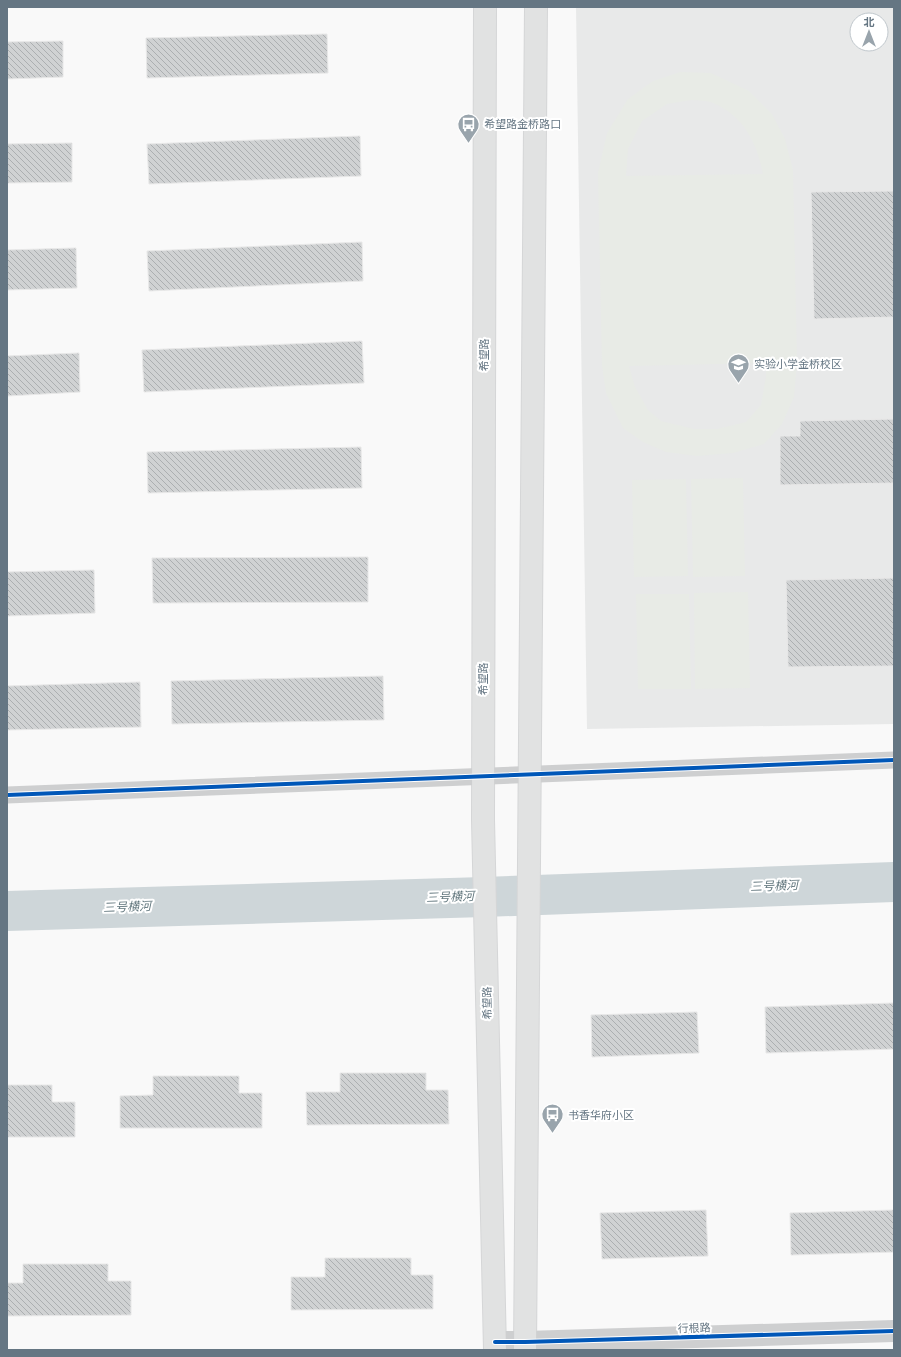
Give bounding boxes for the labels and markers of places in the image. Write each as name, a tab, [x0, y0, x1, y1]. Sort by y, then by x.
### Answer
bus stop icon: 希望路金桥路口	[455, 111, 481, 144]
place label: 希望路金桥路口	[484, 118, 561, 131]
school or university icon: 实验小学金桥校区	[725, 351, 751, 384]
place label: 实验小学金桥校区	[754, 358, 842, 371]
bus stop icon: 书香华府小区	[539, 1102, 565, 1135]
place label: 书香华府小区	[568, 1109, 634, 1122]

